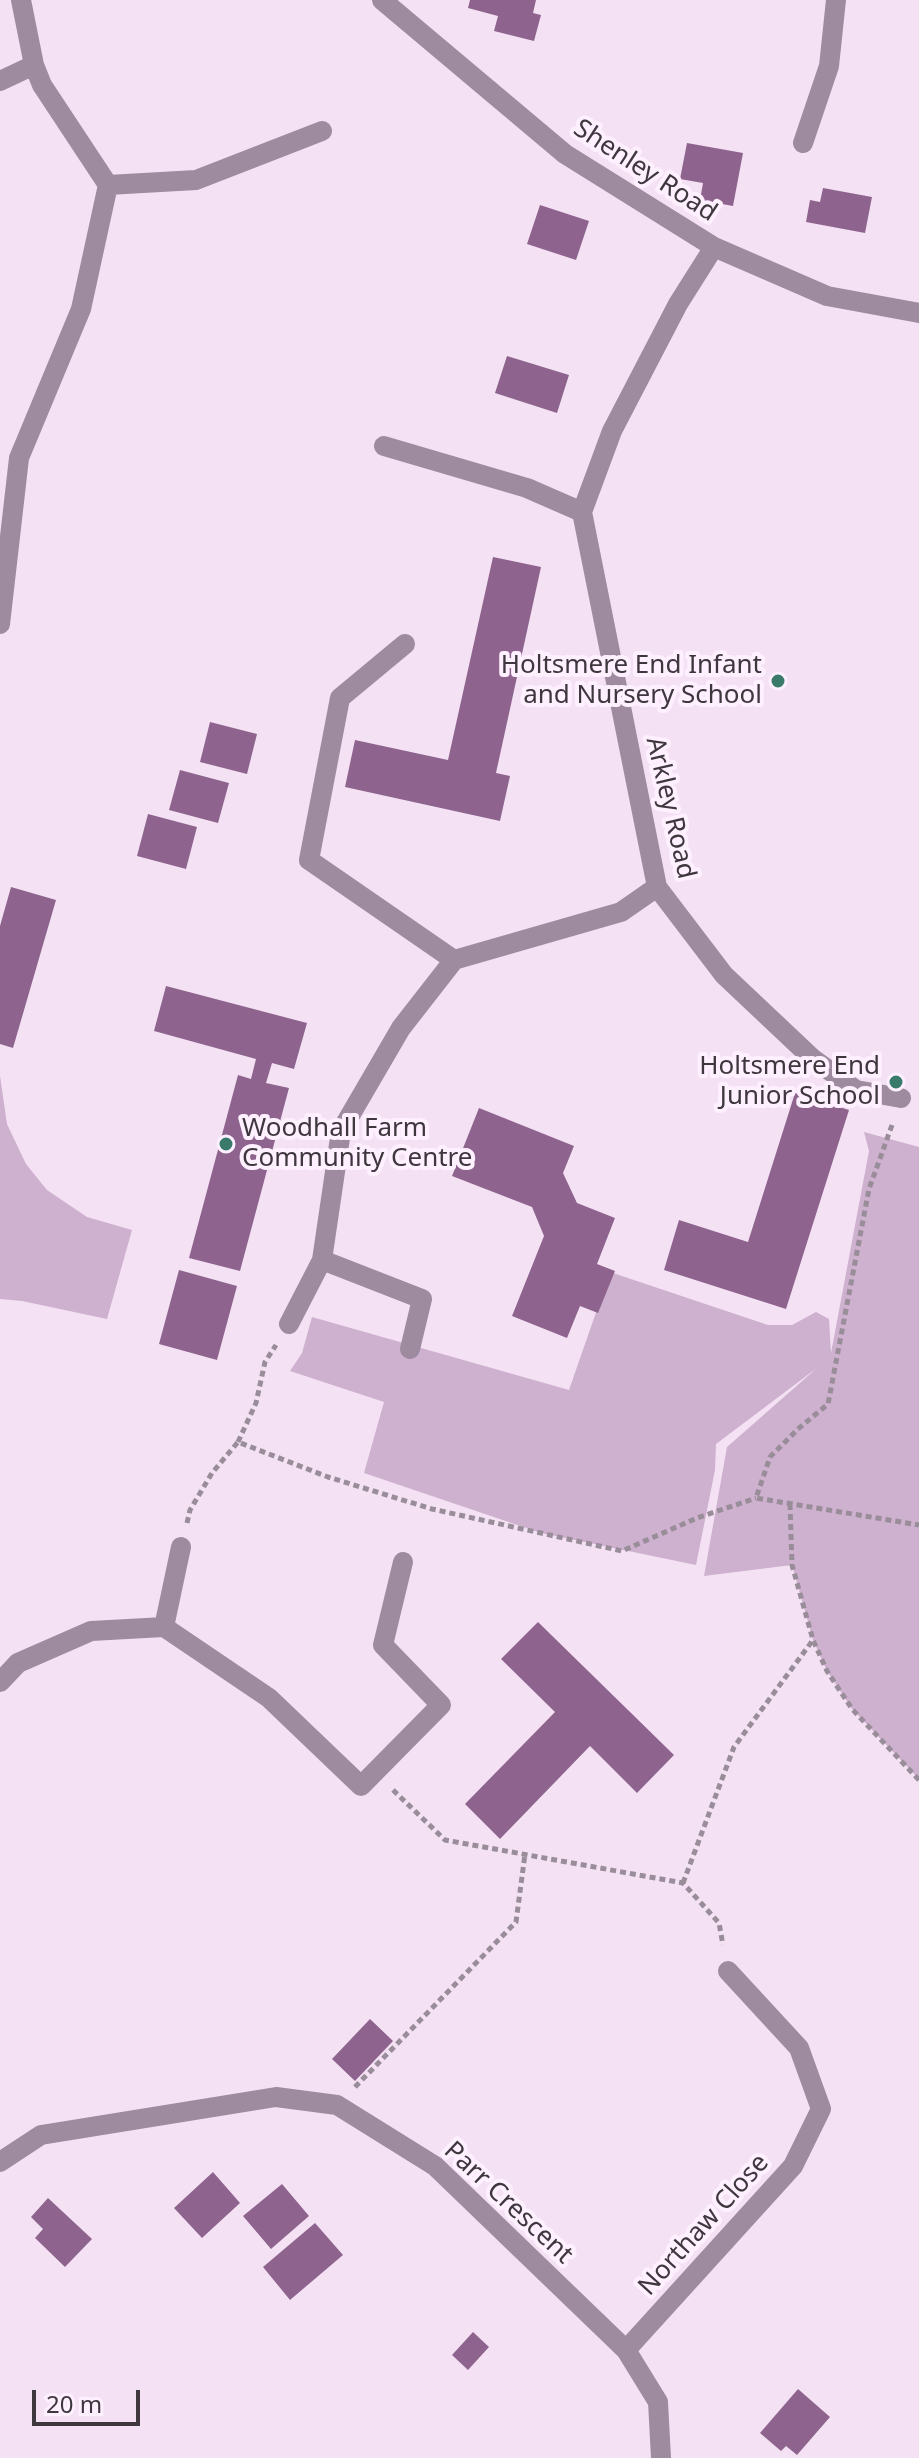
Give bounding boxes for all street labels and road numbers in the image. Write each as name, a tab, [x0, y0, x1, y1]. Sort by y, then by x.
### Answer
street label: Shenley Road	[568, 113, 722, 229]
street label: Arkley Road	[639, 734, 701, 882]
street label: Parr Crescent	[437, 2135, 579, 2271]
street label: Northaw Close	[632, 2148, 776, 2302]

